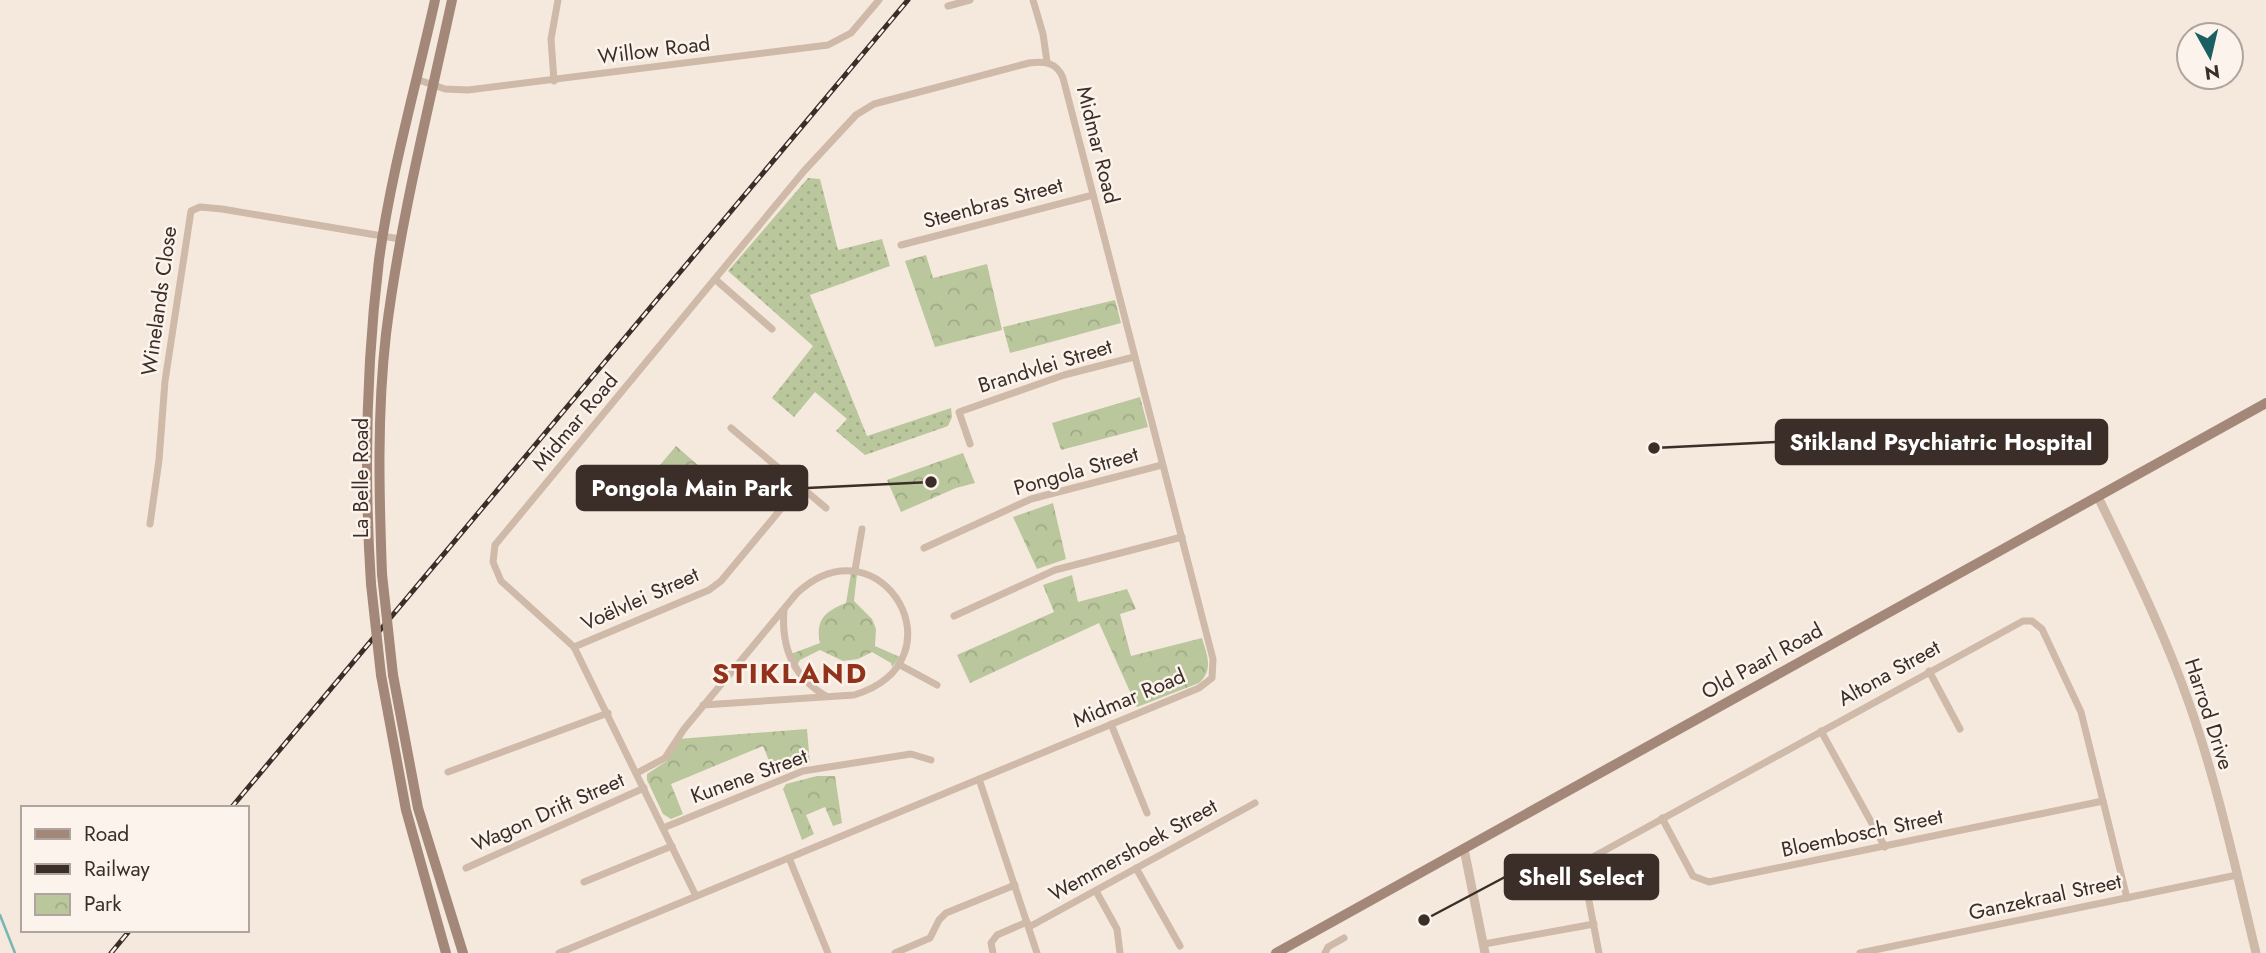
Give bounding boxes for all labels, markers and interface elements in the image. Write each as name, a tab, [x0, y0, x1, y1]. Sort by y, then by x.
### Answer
north arrow	[2175, 21, 2245, 91]
street label: Willow Road	[596, 28, 712, 72]
text: N	[2203, 58, 2222, 87]
street label: Midmar Road	[1069, 83, 1127, 207]
street label: Steenbras Street	[920, 170, 1066, 236]
street label: Winelands Close	[134, 224, 184, 378]
street label: Brandvlei Street	[974, 331, 1116, 401]
street label: Midmar Road	[525, 366, 625, 478]
street label: La Belle Road	[346, 418, 376, 538]
callout: Stikland Psychiatric Hospital	[1776, 420, 2107, 464]
text: Stikland Psychiatric Hospital	[1789, 425, 2093, 459]
street label: Pongola Street	[1010, 439, 1142, 503]
callout: Pongola Main Park	[577, 466, 807, 510]
text: Pongola Main Park	[591, 471, 794, 505]
street label: Voëlvlei Street	[576, 560, 704, 638]
street label: Old Paarl Road	[1696, 615, 1828, 707]
street label: Altona Street	[1832, 633, 1946, 713]
district label: STIKLAND	[712, 653, 868, 694]
street label: Harrod Drive	[2177, 654, 2241, 774]
street label: Midmar Road	[1068, 661, 1190, 735]
street label: Kunene Street	[686, 741, 812, 811]
street label: Wagon Drift Street	[467, 765, 629, 859]
street label: Wemmershoek Street	[1043, 791, 1223, 909]
street label: Bloembosch Street	[1778, 801, 1946, 865]
legend	[21, 806, 248, 932]
text: Road	[84, 819, 129, 849]
text: Railway	[84, 854, 150, 884]
callout: Shell Select	[1505, 855, 1658, 899]
text: Shell Select	[1518, 860, 1644, 894]
street label: Ganzekraal Street	[1966, 866, 2124, 928]
text: Park	[84, 889, 122, 919]

